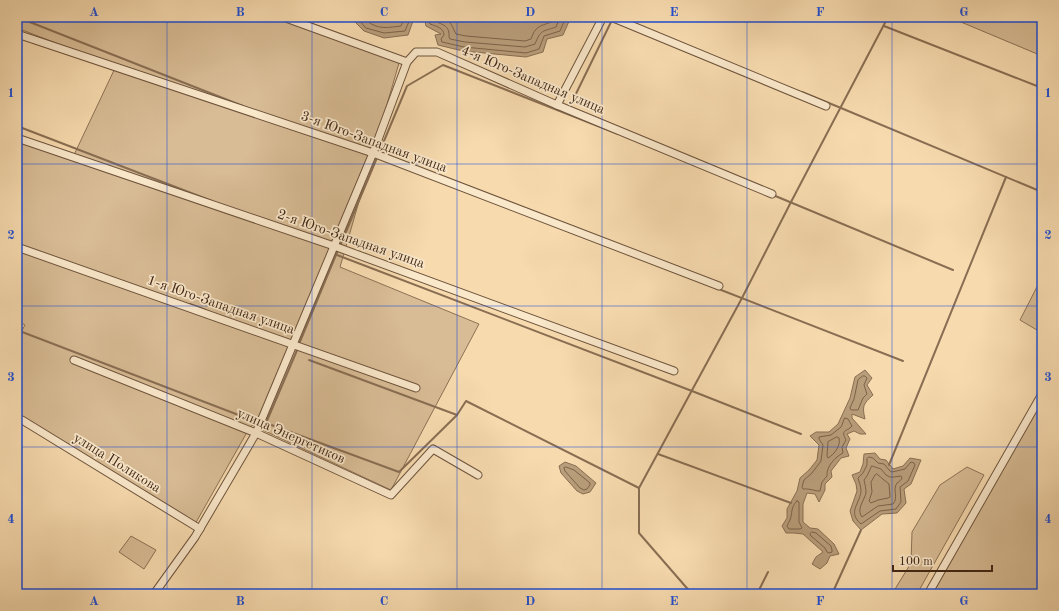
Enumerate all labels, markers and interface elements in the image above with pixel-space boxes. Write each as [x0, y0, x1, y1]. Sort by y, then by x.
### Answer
text: A [89, 6, 99, 19]
text: B [235, 6, 245, 19]
text: C [380, 6, 388, 19]
text: D [525, 6, 535, 19]
text: E [670, 6, 679, 19]
text: F [816, 6, 825, 19]
text: G [959, 6, 969, 19]
street label: 4-я Юго-Западная улица [459, 43, 607, 117]
text: 1 [7, 87, 15, 100]
text: 1 [1044, 87, 1052, 100]
street label: 3-я Юго-Западная улица [299, 109, 449, 175]
street label: 2-я Юго-Западная улица [276, 207, 427, 271]
text: 2 [7, 229, 15, 242]
text: 2 [1044, 229, 1052, 242]
street label: 1-я Юго-Западная улица [146, 273, 297, 337]
text: 3 [7, 371, 15, 384]
text: 3 [1044, 371, 1052, 384]
street label: улица Энергетиков [235, 406, 347, 466]
street label: улица Поликова [71, 431, 163, 495]
text: 4 [7, 513, 15, 526]
text: 4 [1044, 513, 1052, 526]
scale bar [893, 547, 992, 573]
text: 100 m [899, 556, 933, 568]
text: A [89, 595, 99, 608]
text: B [235, 595, 245, 608]
text: C [380, 595, 388, 608]
text: D [525, 595, 535, 608]
text: E [670, 595, 679, 608]
text: F [816, 595, 825, 608]
text: G [959, 595, 969, 608]

